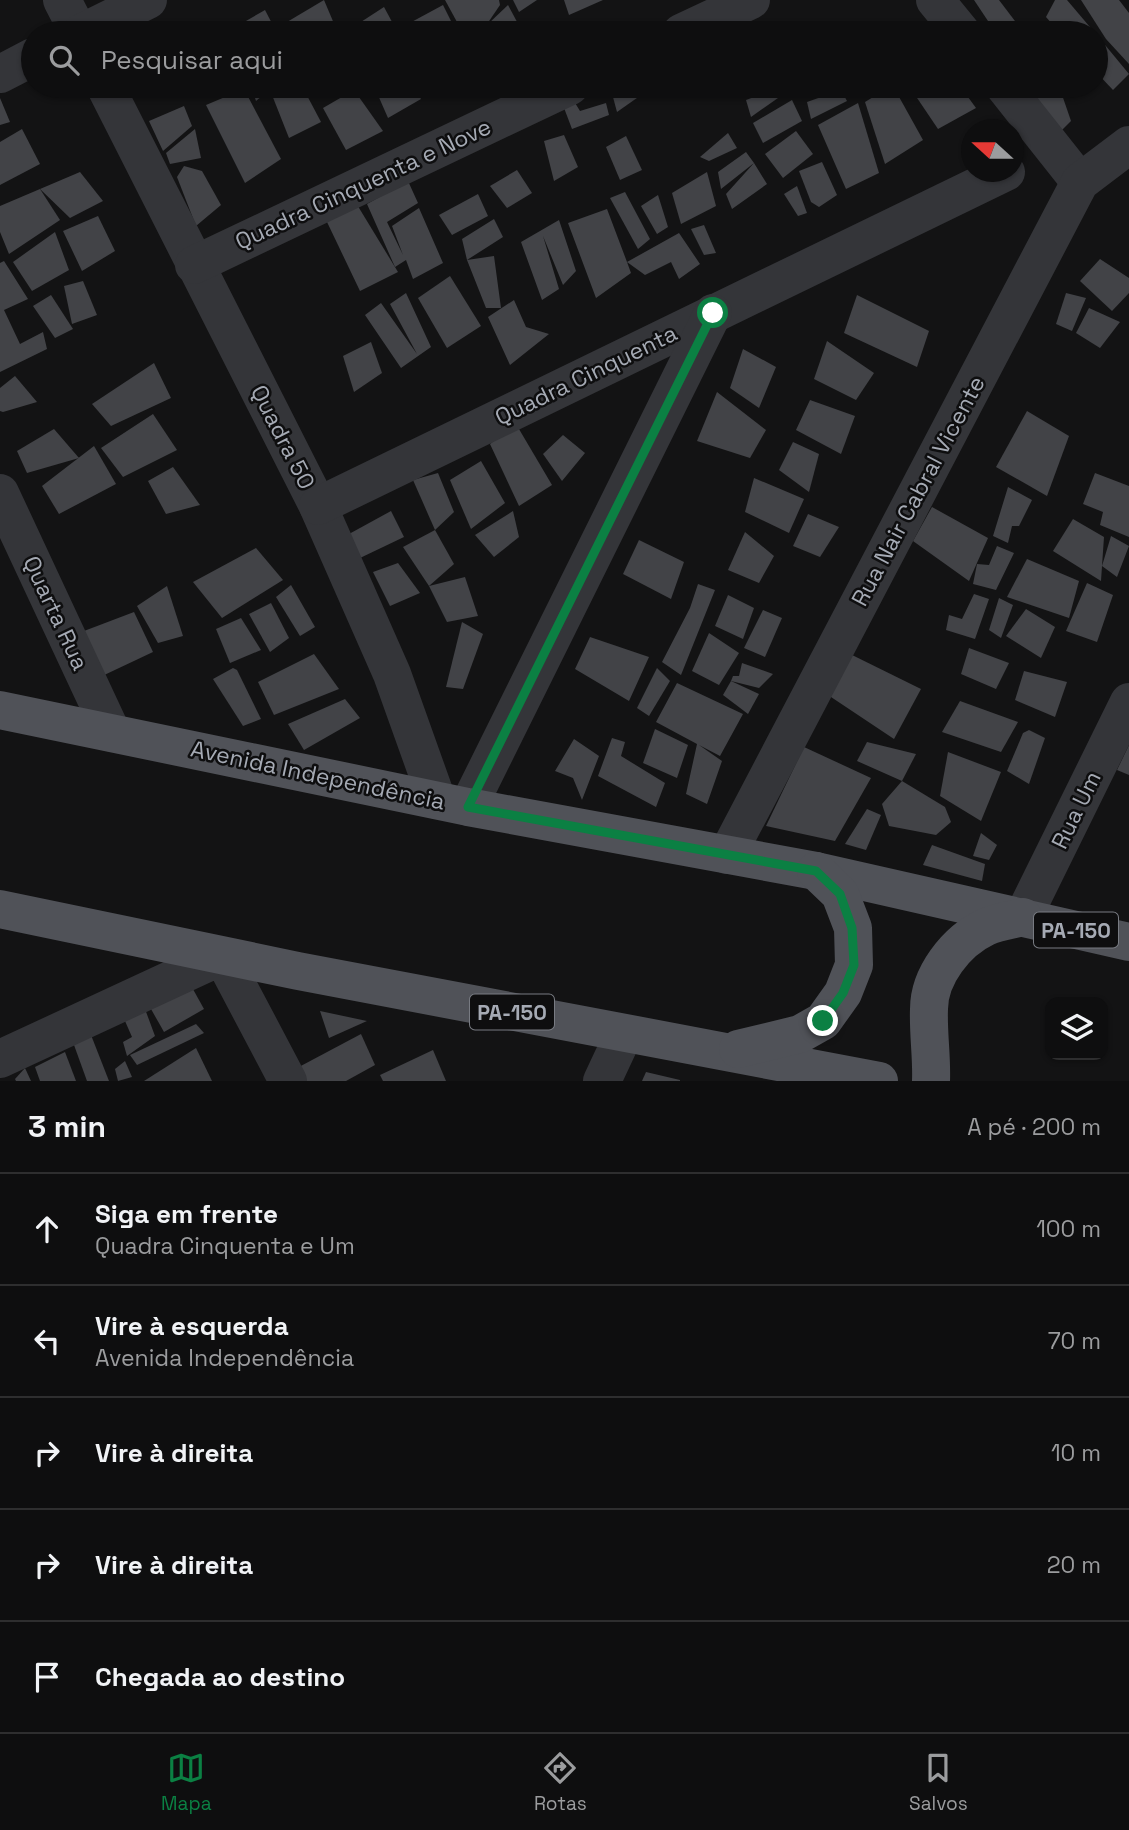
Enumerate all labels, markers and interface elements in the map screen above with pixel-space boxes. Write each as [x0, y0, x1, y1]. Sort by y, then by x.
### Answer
search box [21, 21, 1108, 98]
icon: search [45, 41, 83, 79]
text: Pesquisar aqui [101, 43, 283, 77]
street label: Quadra Cinquenta e Nove [230, 111, 496, 257]
north arrow [961, 119, 1024, 182]
route start [697, 297, 728, 328]
street label: Quadra Cinquenta [490, 318, 682, 432]
street label: Rua Nair Cabral Vicente [844, 371, 992, 611]
street label: Quadra 50 [244, 380, 322, 494]
street label: Quarta Rua [16, 551, 96, 675]
street label: Avenida Independência [188, 733, 448, 817]
street label: Rua Um [1044, 766, 1108, 854]
road number: PA-150 [1034, 912, 1118, 948]
road number: PA-150 [470, 995, 554, 1030]
map controls [1045, 997, 1108, 1060]
button: layers [1045, 997, 1108, 1060]
route end [807, 1005, 838, 1036]
text: 3 min [28, 1107, 106, 1146]
text: A pé · 200 m [967, 1112, 1101, 1142]
text: Siga em frente [95, 1197, 278, 1231]
icon: ahead [28, 1210, 66, 1248]
text: 100 m [1036, 1214, 1101, 1244]
text: Quadra Cinquenta e Um [95, 1231, 355, 1261]
text: Vire à esquerda [95, 1309, 289, 1343]
icon: left [28, 1322, 66, 1360]
text: 70 m [1048, 1326, 1101, 1356]
text: Avenida Independência [95, 1343, 354, 1373]
icon: right [28, 1434, 66, 1472]
text: Vire à direita [95, 1436, 253, 1470]
text: 10 m [1051, 1438, 1101, 1468]
icon: right [28, 1546, 66, 1584]
text: Vire à direita [95, 1548, 253, 1582]
text: 20 m [1047, 1550, 1101, 1580]
icon: arrive [28, 1658, 66, 1696]
text: Chegada ao destino [95, 1660, 345, 1694]
tab: Mapa [161, 1749, 212, 1816]
tab: Rotas [534, 1749, 587, 1816]
tab: Salvos [909, 1749, 968, 1816]

